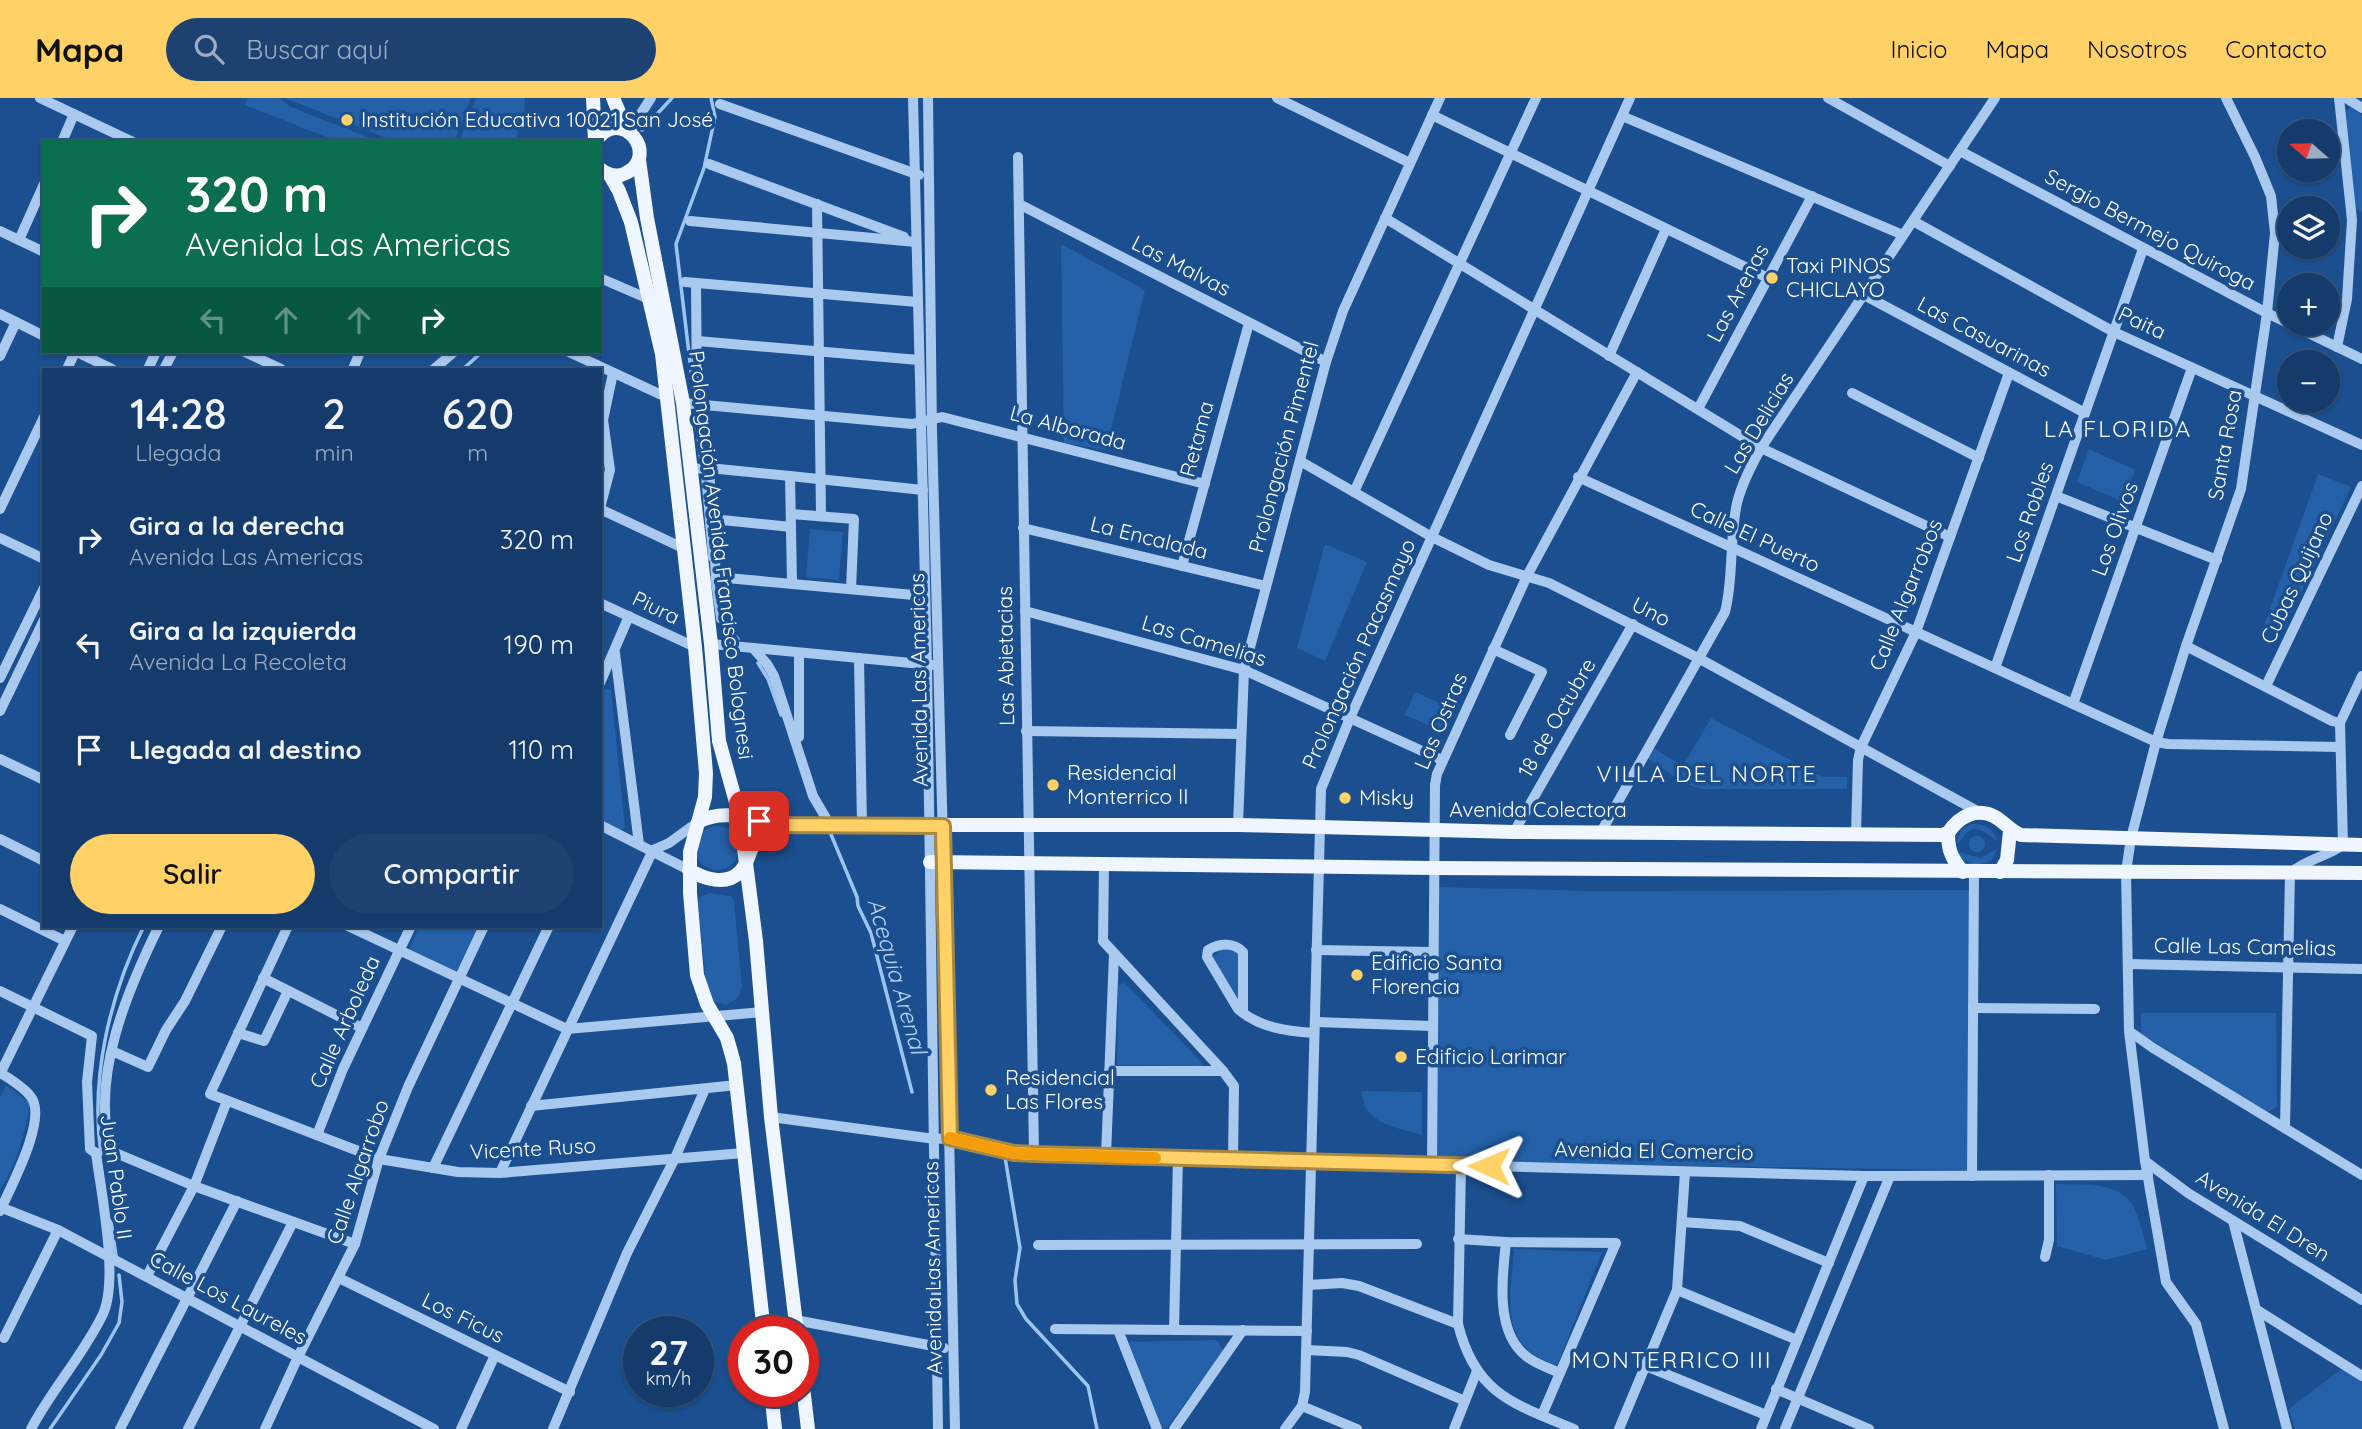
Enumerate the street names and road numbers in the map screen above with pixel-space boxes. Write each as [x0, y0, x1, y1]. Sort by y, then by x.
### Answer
street label: Sergio Bermejo Quiroga [2041, 162, 2260, 296]
street label: Las Malvas [1128, 229, 1235, 301]
street label: Las Arenas [1700, 239, 1774, 346]
street label: Las Casuarinas [1913, 290, 2056, 382]
street label: Paita [2115, 300, 2170, 344]
street label: Prolongación Pimentel [1242, 338, 1324, 555]
street label: Prolongación Avenida Francisco Bolognesi [684, 349, 760, 761]
street label: Las Delicias [1718, 367, 1799, 478]
street label: Santa Rosa [2202, 388, 2247, 502]
street label: Retama [1173, 398, 1219, 480]
street label: La Alborada [1007, 399, 1129, 455]
street label: Los Robles [2000, 458, 2058, 566]
street label: Los Olivos [2085, 478, 2143, 579]
street label: Calle El Puerto [1686, 495, 1824, 577]
street label: Cubas Quijano [2254, 507, 2338, 648]
street label: La Encalada [1088, 510, 1211, 564]
street label: Calle Algarrobos [1863, 515, 1947, 674]
street label: Prolongación Pacasmayo [1296, 535, 1421, 773]
street label: Avenida Las Americas [903, 573, 933, 787]
street label: Piura [628, 585, 684, 630]
street label: Las Abietacias [991, 586, 1019, 726]
street label: Uno [1628, 590, 1675, 632]
street label: Las Camelias [1139, 609, 1270, 671]
street label: 18 de Octubre [1511, 653, 1601, 782]
street label: Las Ostras [1408, 668, 1472, 773]
street label: Avenida Colectora [1449, 796, 1627, 822]
street label: Calle Las Camelias [2154, 931, 2336, 961]
street label: Calle Arboleda [303, 951, 385, 1092]
street label: Calle Algarrobo [320, 1096, 394, 1247]
street label: Juan Pablo II [95, 1113, 139, 1241]
street label: Vicente Ruso [469, 1132, 597, 1164]
street label: Avenida El Comercio [1554, 1135, 1754, 1165]
street label: Avenida Las Americas [917, 1161, 947, 1375]
street label: Avenida El Dren [2192, 1164, 2335, 1267]
street label: Calle Los Laureles [145, 1245, 312, 1350]
street label: Los Ficus [418, 1286, 509, 1348]

